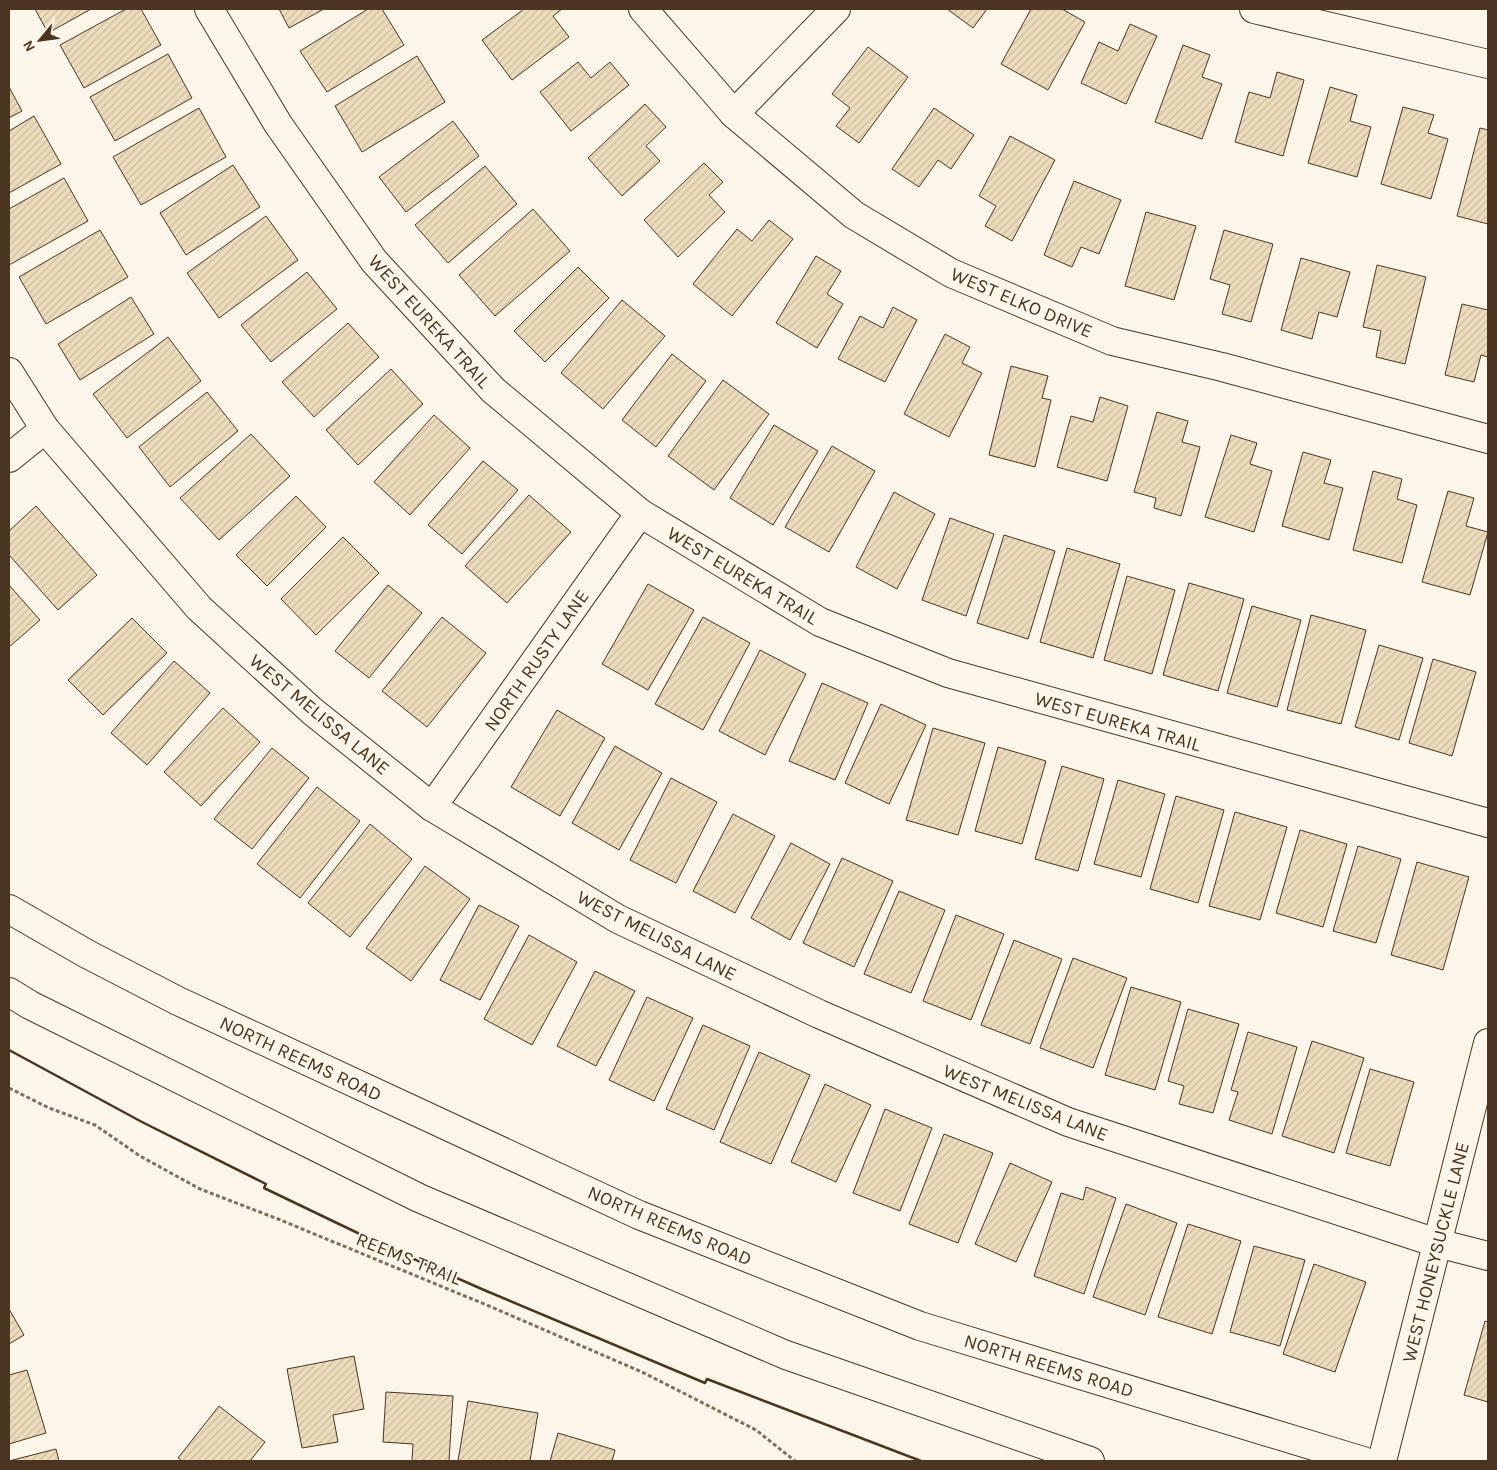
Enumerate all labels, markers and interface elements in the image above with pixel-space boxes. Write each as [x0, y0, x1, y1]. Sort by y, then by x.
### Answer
north arrow [15, 15, 65, 65]
text: N [19, 38, 39, 55]
street label: WEST EUREKA TRAIL [364, 250, 495, 393]
street label: WEST ELKO DRIVE [947, 263, 1096, 343]
street label: WEST EUREKA TRAIL [663, 522, 822, 630]
street label: NORTH RUSTY LANE [480, 586, 594, 735]
street label: WEST MELISSA LANE [245, 650, 394, 780]
street label: WEST EUREKA TRAIL [1032, 688, 1203, 756]
street label: WEST MELISSA LANE [573, 886, 740, 986]
street label: NORTH REEMS ROAD [216, 1012, 385, 1106]
street label: WEST MELISSA LANE [940, 1060, 1111, 1146]
street label: WEST HONEYSUCKLE LANE [1398, 1140, 1474, 1365]
street label: NORTH REEMS ROAD [584, 1181, 755, 1270]
street label: REEMS TRAIL [353, 1228, 464, 1290]
street label: NORTH REEMS ROAD [961, 1330, 1136, 1402]

